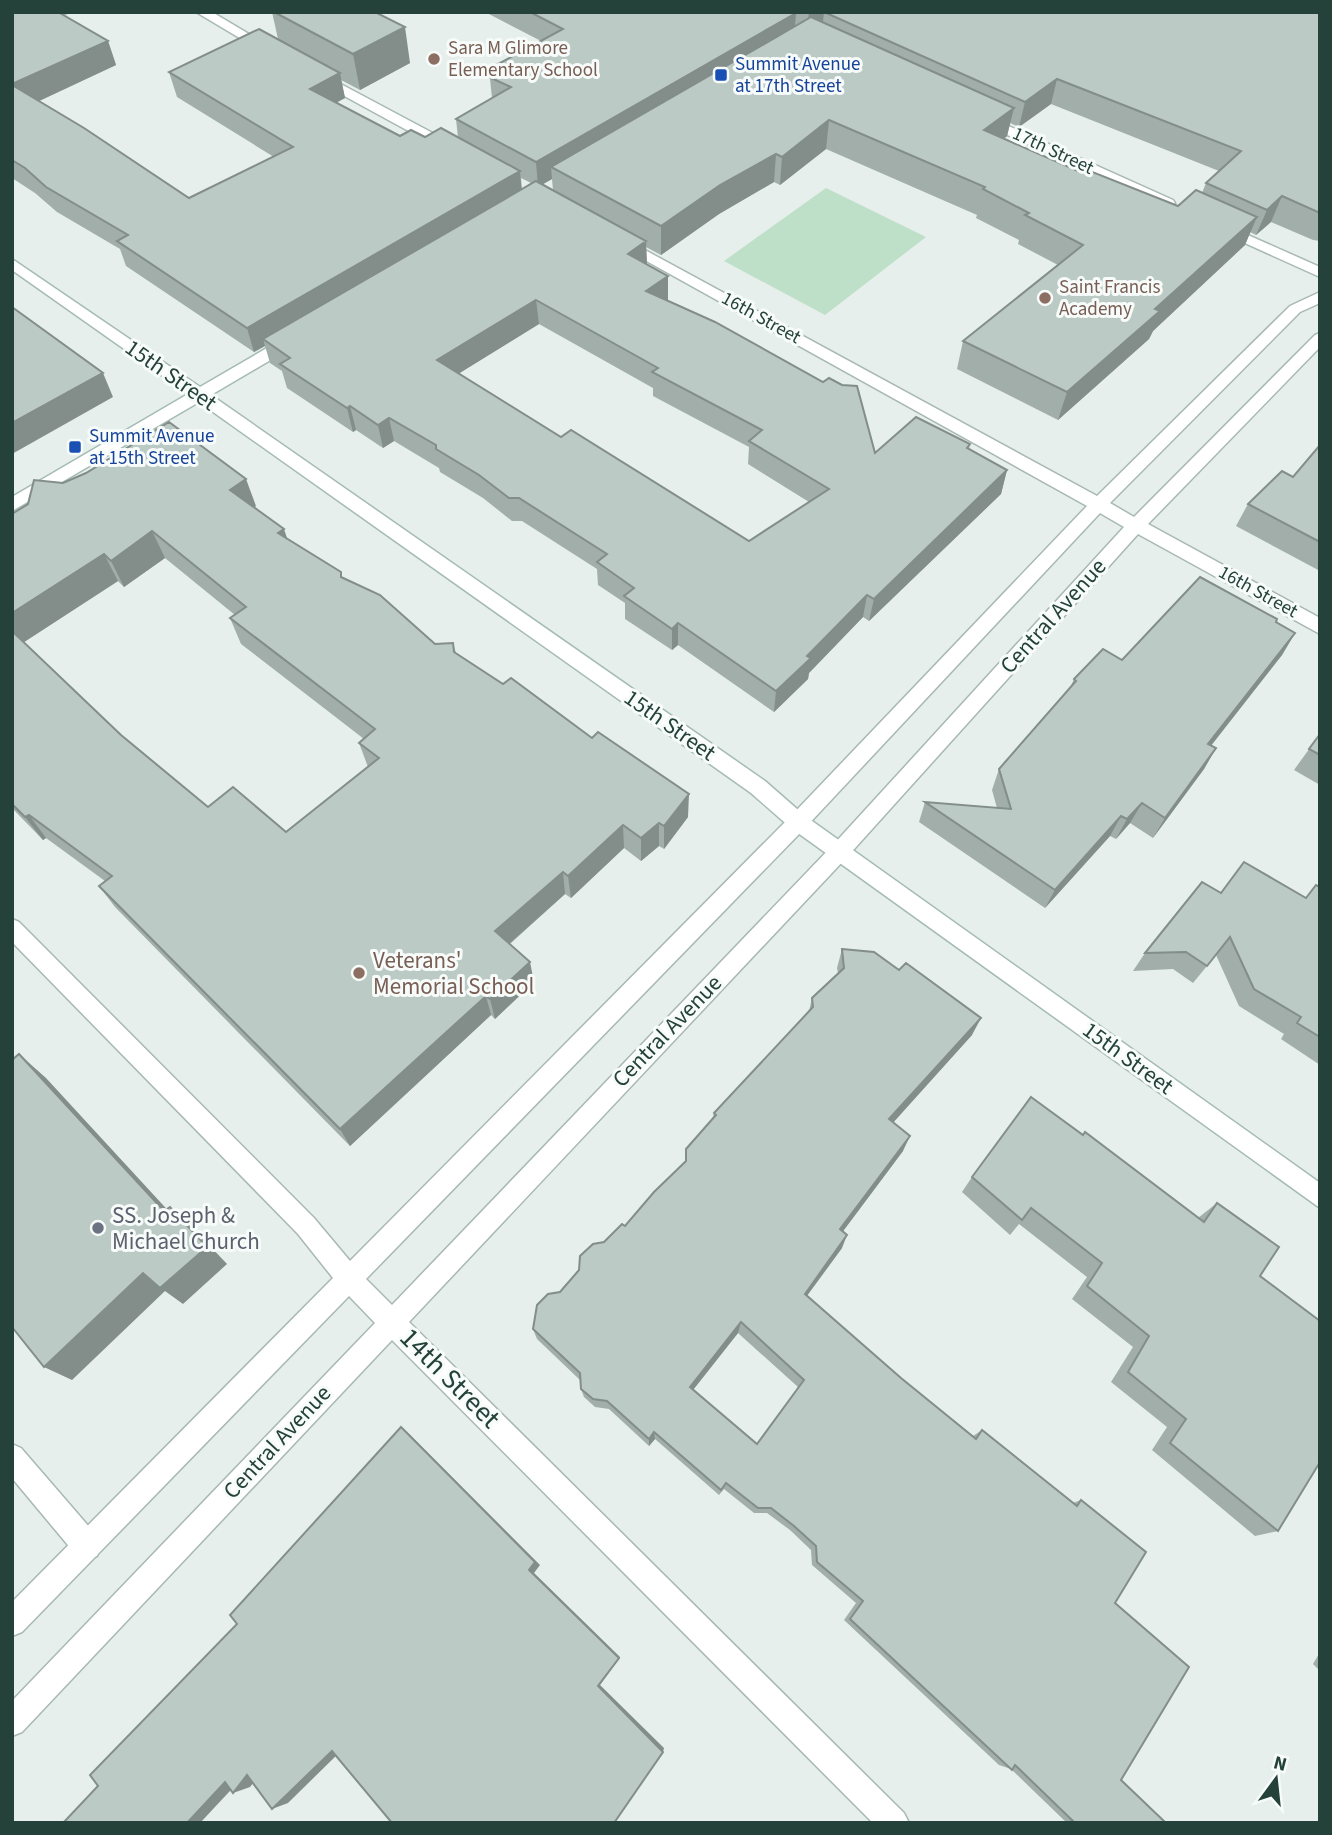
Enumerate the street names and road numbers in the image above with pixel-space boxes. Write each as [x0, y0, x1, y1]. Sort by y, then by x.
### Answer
street label: 17th Street [1008, 120, 1099, 182]
street label: 16th Street [716, 285, 806, 351]
street label: 15th Street [118, 331, 224, 419]
street label: Central Avenue [992, 551, 1114, 681]
street label: 16th Street [1213, 559, 1303, 625]
street label: 15th Street [617, 681, 723, 769]
street label: Central Avenue [605, 967, 729, 1095]
street label: 15th Street [1076, 1014, 1181, 1102]
street label: 14th Street [391, 1319, 510, 1438]
street label: Central Avenue [215, 1378, 339, 1506]

